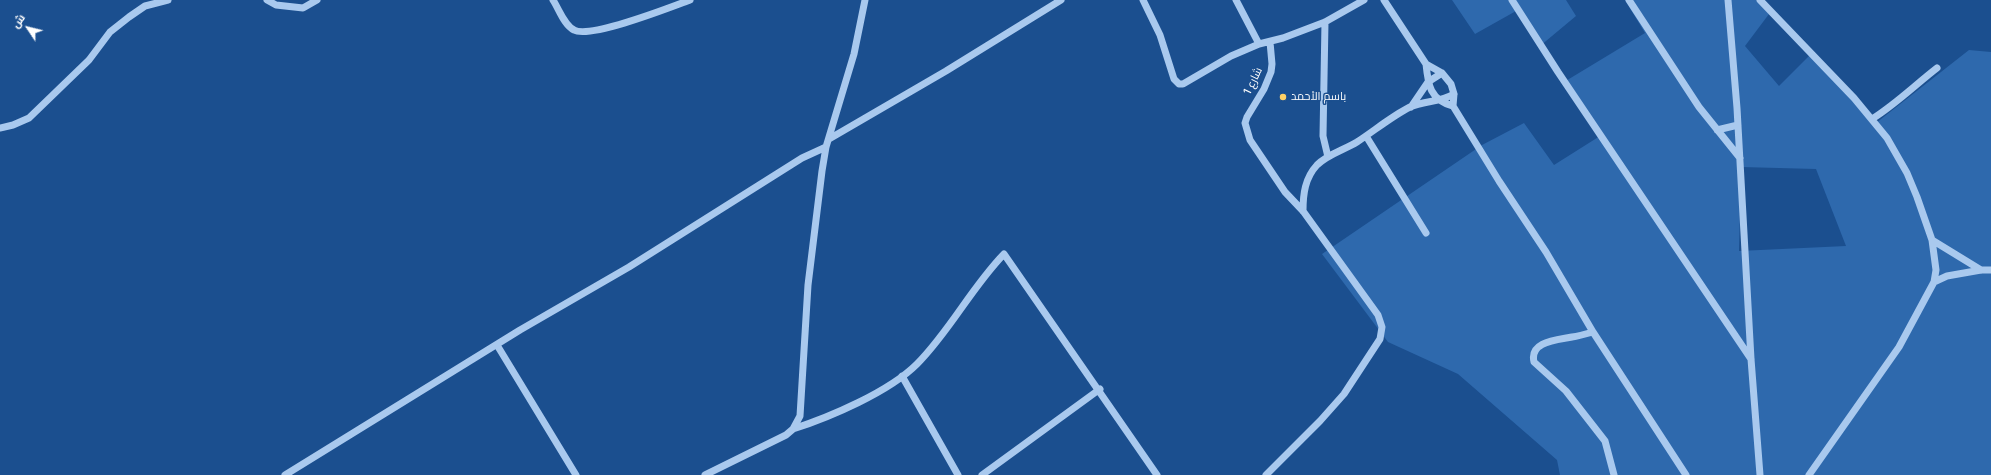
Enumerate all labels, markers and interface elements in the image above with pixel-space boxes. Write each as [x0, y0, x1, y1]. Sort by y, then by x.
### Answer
north arrow [8, 8, 48, 48]
text: ش [8, 11, 28, 31]
street label: شارع 1 [1241, 65, 1265, 97]
place label: باسم الأحمد [1291, 90, 1346, 104]
marker: باسم الأحمد [1278, 92, 1288, 102]

